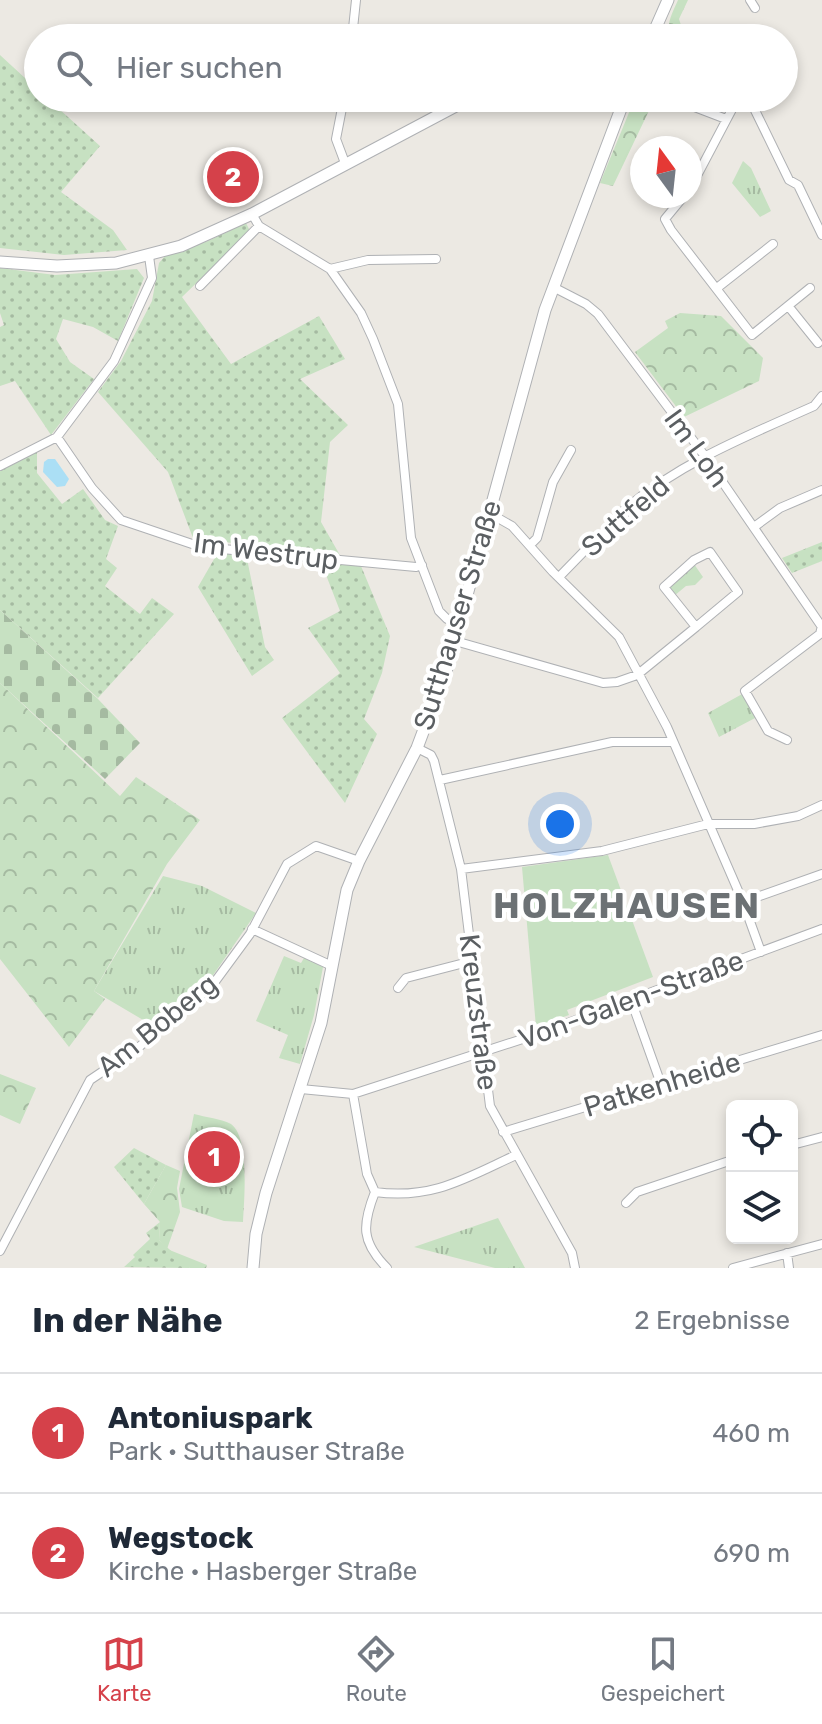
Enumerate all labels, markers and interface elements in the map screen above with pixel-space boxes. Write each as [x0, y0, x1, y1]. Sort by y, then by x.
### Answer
search box [24, 24, 798, 112]
icon: search [52, 46, 96, 90]
text: Hier suchen [116, 50, 283, 86]
north arrow [630, 136, 702, 208]
pin: 2 [207, 147, 259, 207]
street label: Im Loh [657, 403, 736, 494]
street label: Suttfeld [575, 469, 676, 564]
street label: Sutthauser Straße [407, 496, 508, 734]
street label: Im Westrup [192, 526, 340, 577]
your location [540, 804, 580, 844]
district label: HOLZHAUSEN [493, 884, 761, 927]
street label: Kreuzstraße [453, 932, 504, 1092]
street label: Von-Galen-Straße [514, 943, 748, 1055]
street label: Am Boberg [91, 967, 224, 1084]
street label: Patkenheide [580, 1045, 745, 1124]
map controls [726, 1100, 798, 1244]
button: locate [726, 1100, 798, 1172]
pin: 1 [188, 1127, 240, 1187]
button: layers [726, 1172, 798, 1244]
text: In der Nähe [32, 1300, 223, 1341]
text: 2 Ergebnisse [634, 1305, 790, 1336]
text: Antoniuspark [108, 1400, 312, 1436]
text: 1 [52, 1418, 64, 1449]
text: 460 m [712, 1418, 790, 1449]
text: Park · Sutthauser Straße [108, 1436, 405, 1467]
text: Wegstock [108, 1520, 253, 1556]
text: 2 [50, 1538, 66, 1569]
text: 690 m [713, 1538, 790, 1569]
text: Kirche · Hasberger Straße [108, 1556, 417, 1587]
tab: Karte [97, 1632, 152, 1707]
tab: Route [346, 1632, 407, 1707]
tab: Gespeichert [601, 1632, 725, 1707]

